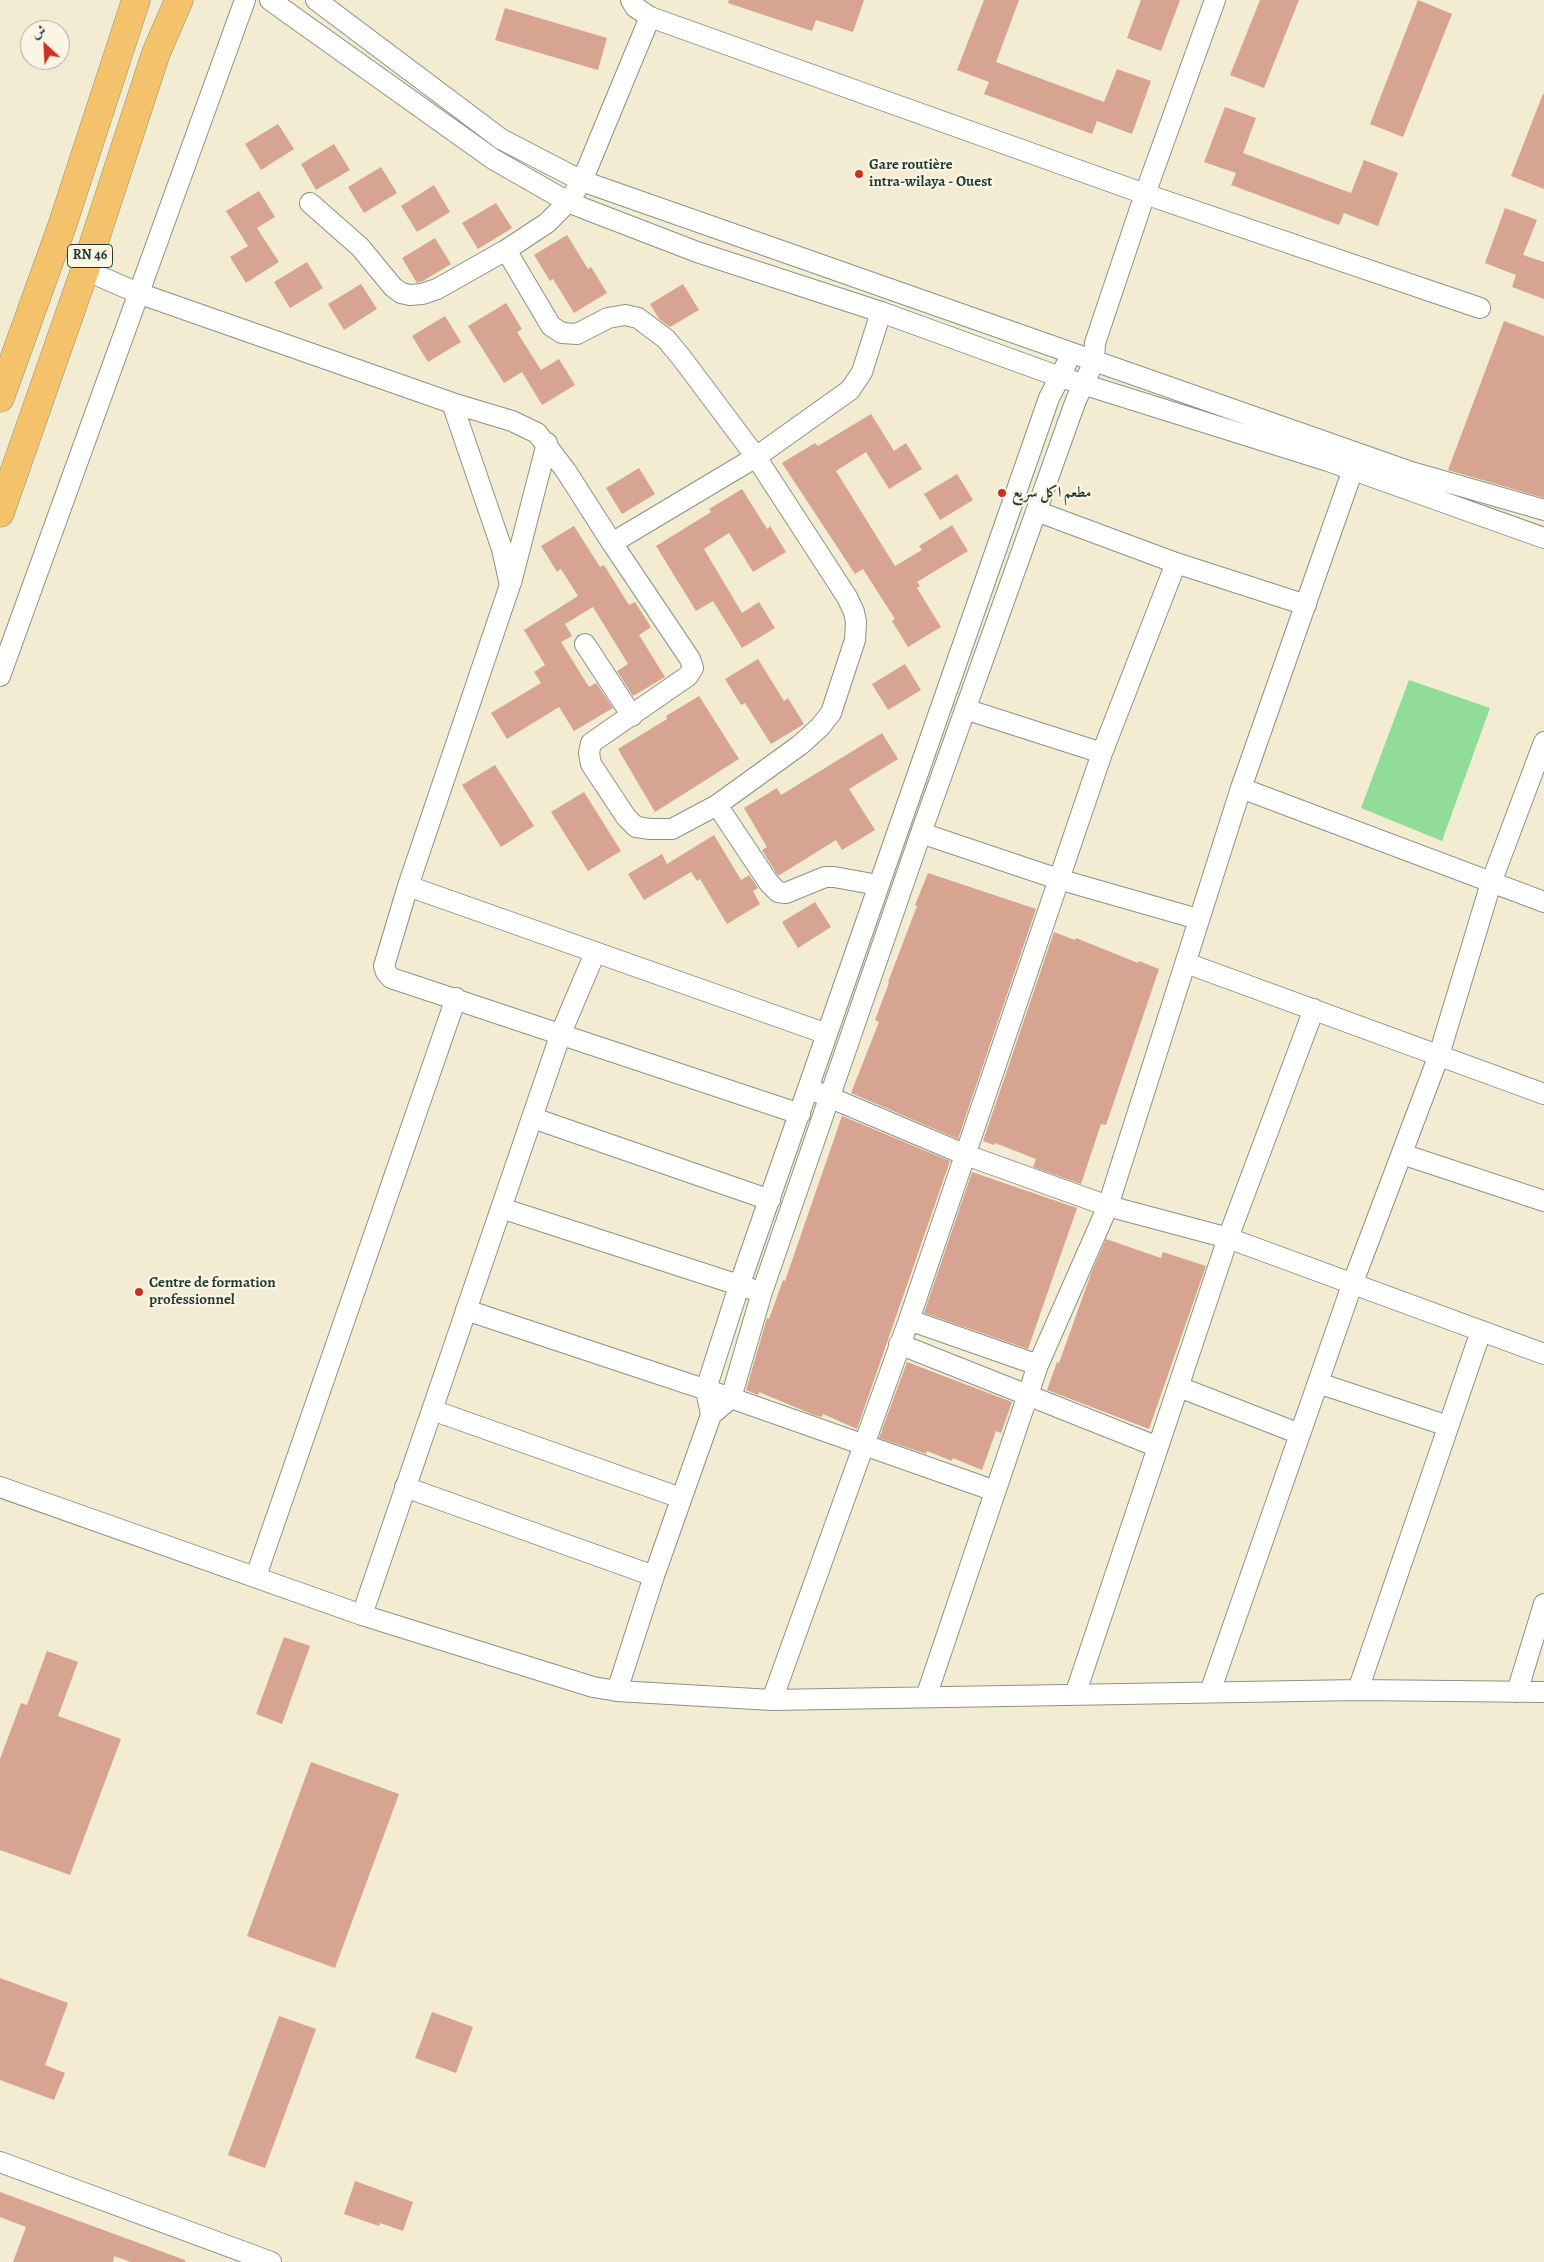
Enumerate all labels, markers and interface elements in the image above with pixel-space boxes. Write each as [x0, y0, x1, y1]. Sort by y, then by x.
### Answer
north arrow [20, 20, 70, 70]
text: ش [29, 20, 49, 43]
place label: Gare routière intra-wilaya - Ouest [869, 156, 992, 191]
marker: Gare routière intra-wilaya - Ouest [853, 168, 865, 180]
road number: RN 46 [68, 245, 112, 268]
place label: مطعم اكل سريع [1012, 484, 1091, 502]
marker: مطعم اكل سريع [996, 487, 1008, 499]
place label: Centre de formation professionnel [149, 1274, 276, 1309]
marker: Centre de formation professionnel [133, 1286, 145, 1298]

